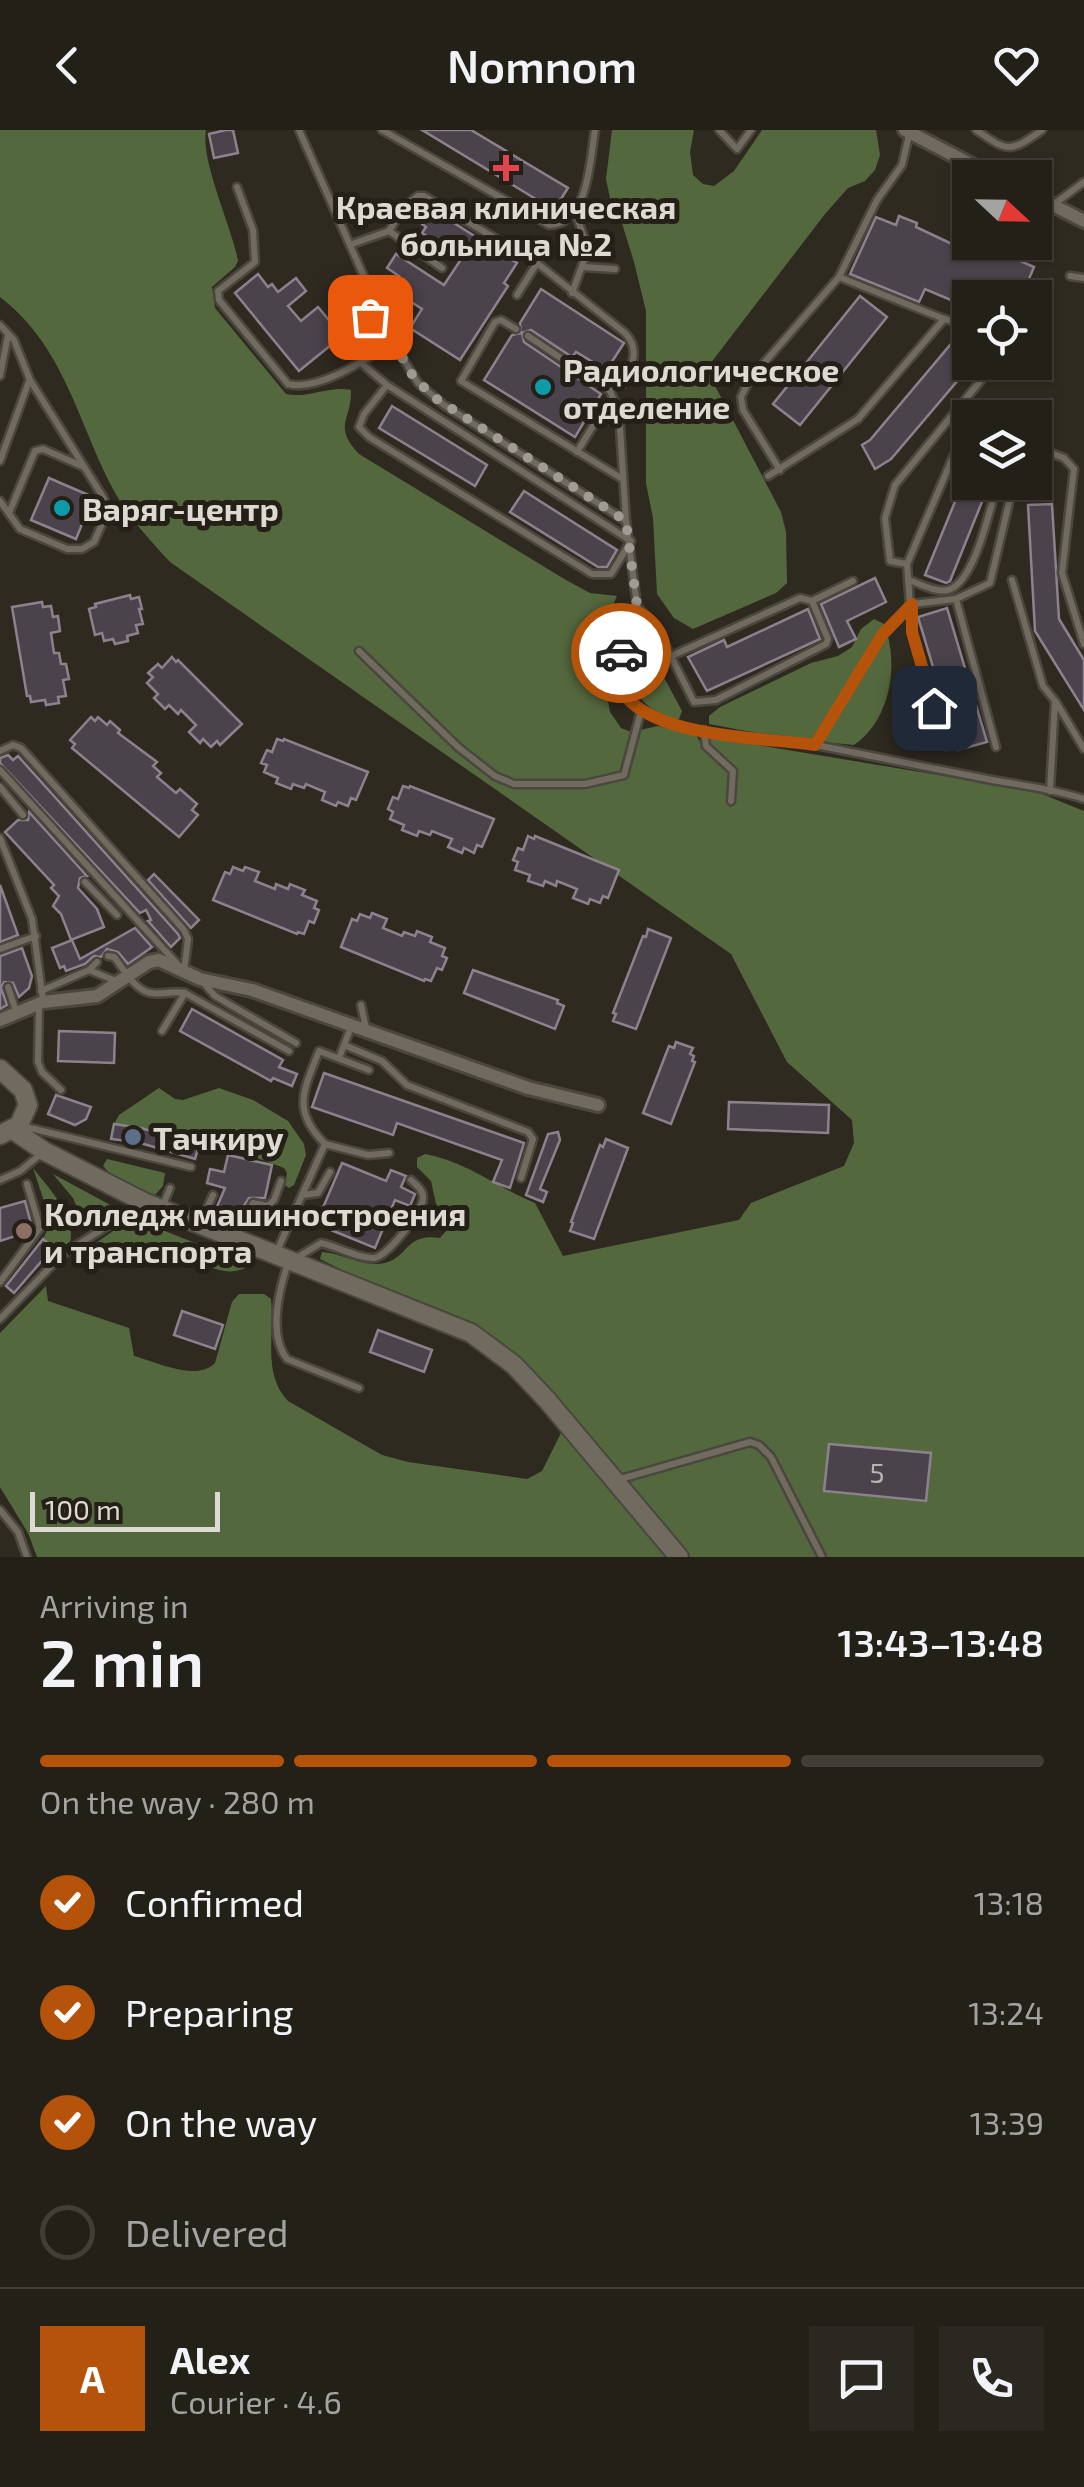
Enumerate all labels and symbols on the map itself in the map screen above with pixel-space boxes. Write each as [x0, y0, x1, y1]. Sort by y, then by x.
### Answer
marker: Краевая клиническая больница №2 [493, 155, 519, 181]
north arrow [952, 160, 1052, 260]
place label: Краевая клиническая больница №2 [336, 187, 676, 262]
pin [328, 275, 413, 360]
place label: Радиологическое отделение [563, 350, 839, 425]
marker: Радиологическое отделение [532, 376, 554, 398]
place label: Варяг-центр [82, 489, 279, 527]
marker: Варяг-центр [51, 497, 73, 519]
courier [571, 603, 671, 703]
pin [892, 666, 977, 751]
place label: Тачкиру [153, 1118, 284, 1157]
marker: Тачкиру [122, 1126, 144, 1148]
place label: Колледж машиностроения и транспорта [44, 1194, 466, 1269]
marker: Колледж машиностроения и транспорта [13, 1220, 35, 1242]
house number: 5 [869, 1455, 885, 1489]
scale bar [30, 1487, 220, 1532]

